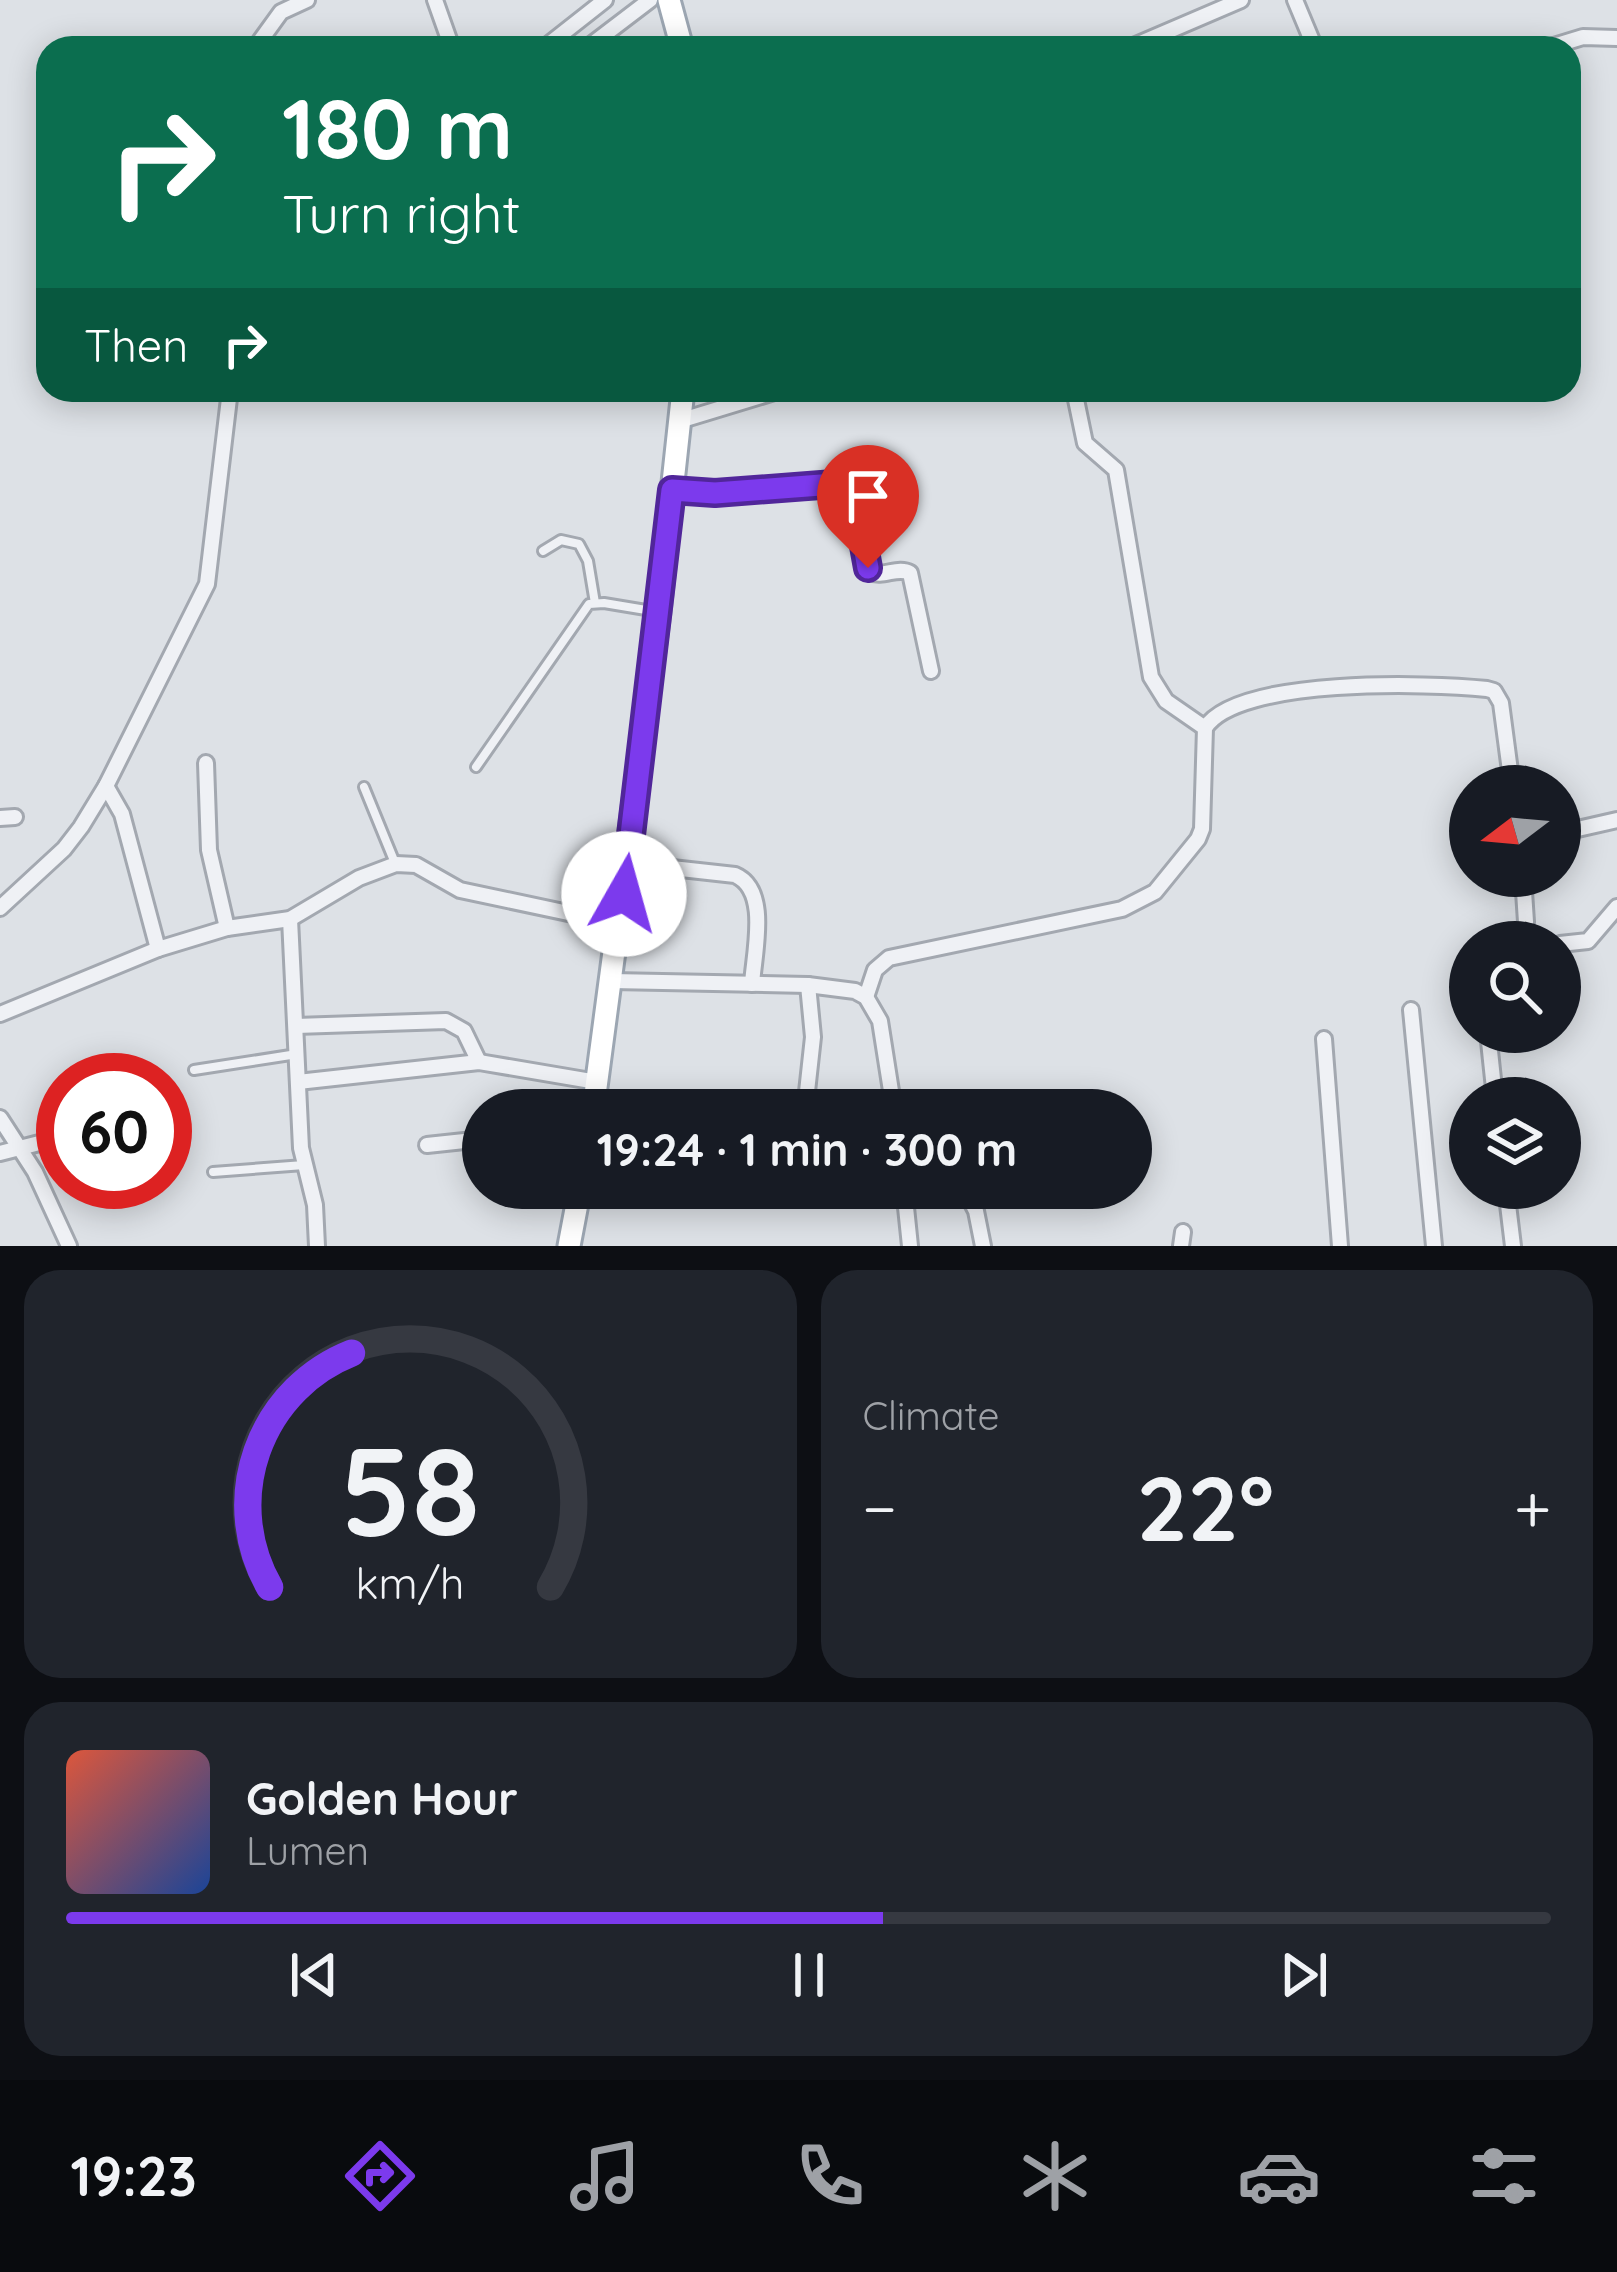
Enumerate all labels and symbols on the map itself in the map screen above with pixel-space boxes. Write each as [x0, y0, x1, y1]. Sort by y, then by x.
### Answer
pin [817, 445, 919, 568]
north arrow [1449, 765, 1581, 897]
position arrow [561, 831, 687, 957]
speed limit sign: 60 [36, 1053, 192, 1209]

